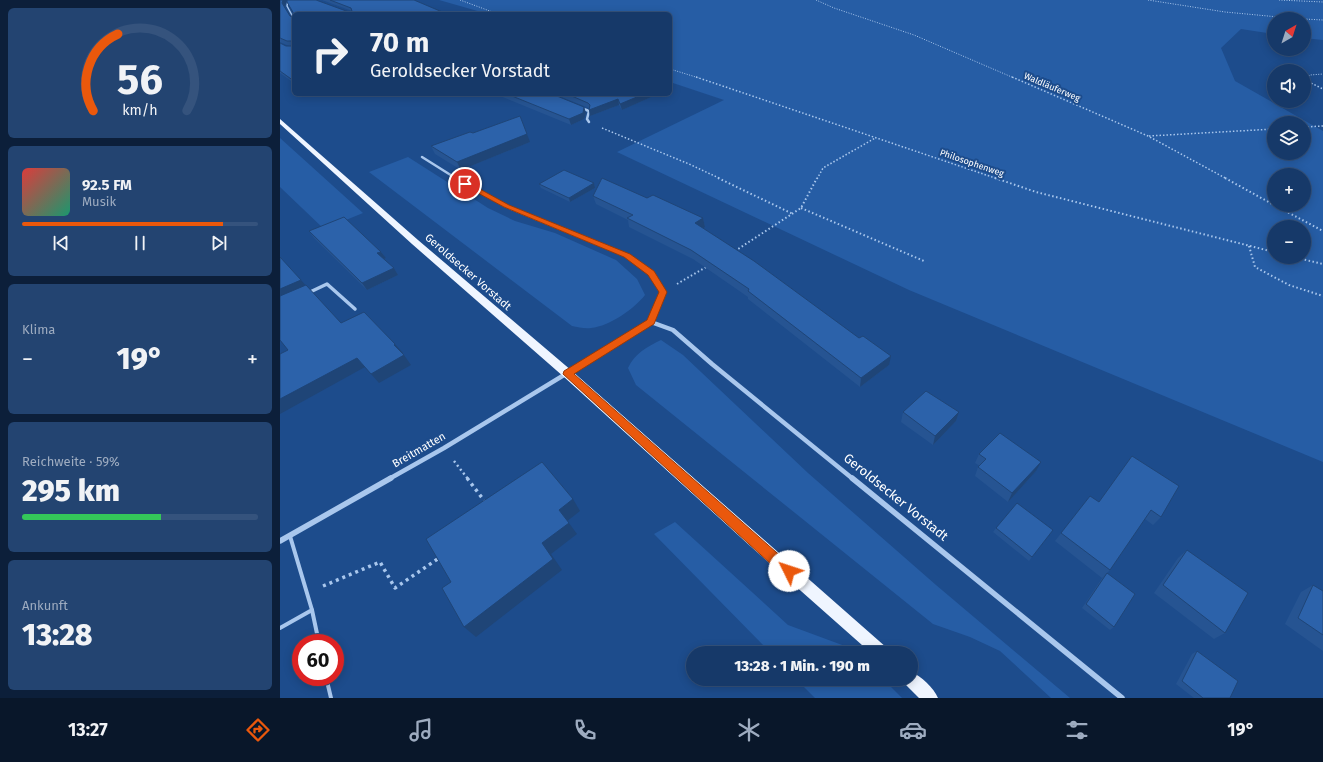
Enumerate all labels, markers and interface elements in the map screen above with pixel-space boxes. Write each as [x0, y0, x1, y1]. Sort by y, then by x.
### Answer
north arrow [1267, 12, 1311, 56]
map controls [1267, 12, 1311, 264]
text: 70 m [370, 26, 429, 59]
icon: right [304, 28, 356, 80]
text: 56 [117, 55, 163, 105]
text: Geroldsecker Vorstadt [370, 60, 550, 82]
button: sound [1267, 64, 1311, 108]
street label: Waldläuferweg [1022, 71, 1082, 103]
text: km/h [122, 102, 158, 119]
button: layers [1267, 116, 1311, 160]
street label: Philosophenweg [939, 147, 1006, 179]
pin [448, 167, 482, 201]
button: + [1267, 168, 1311, 212]
icon: arrive [454, 173, 476, 195]
text: 92.5 FM [82, 176, 132, 194]
text: Musik [82, 194, 116, 209]
button: − [1267, 220, 1311, 264]
street label: Geroldsecker Vorstadt [422, 231, 514, 313]
icon: previous [50, 232, 72, 254]
icon: pause [129, 232, 151, 254]
icon: next [208, 232, 230, 254]
text: Klima [22, 322, 55, 337]
text: 19° [117, 341, 163, 377]
text: − [22, 346, 33, 373]
text: + [247, 346, 258, 373]
street label: Breitmatten [390, 430, 448, 470]
street label: Geroldsecker Vorstadt [841, 450, 951, 544]
text: Reichweite · 59% [22, 454, 120, 469]
text: 295 km [22, 473, 120, 509]
position arrow [768, 550, 810, 592]
text: Ankunft [22, 598, 68, 613]
text: 13:28 [22, 617, 93, 653]
speed limit sign: 60 [292, 634, 344, 686]
text: 13:28 · 1 Min. · 190 m [734, 657, 870, 675]
icon: directions [244, 716, 272, 744]
icon: music [407, 716, 435, 744]
icon: phone [571, 716, 599, 744]
icon: climate [735, 716, 763, 744]
icon: car [899, 716, 927, 744]
icon: filters [1063, 716, 1091, 744]
text: 13:27 [68, 719, 108, 741]
text: 19° [1227, 719, 1255, 741]

